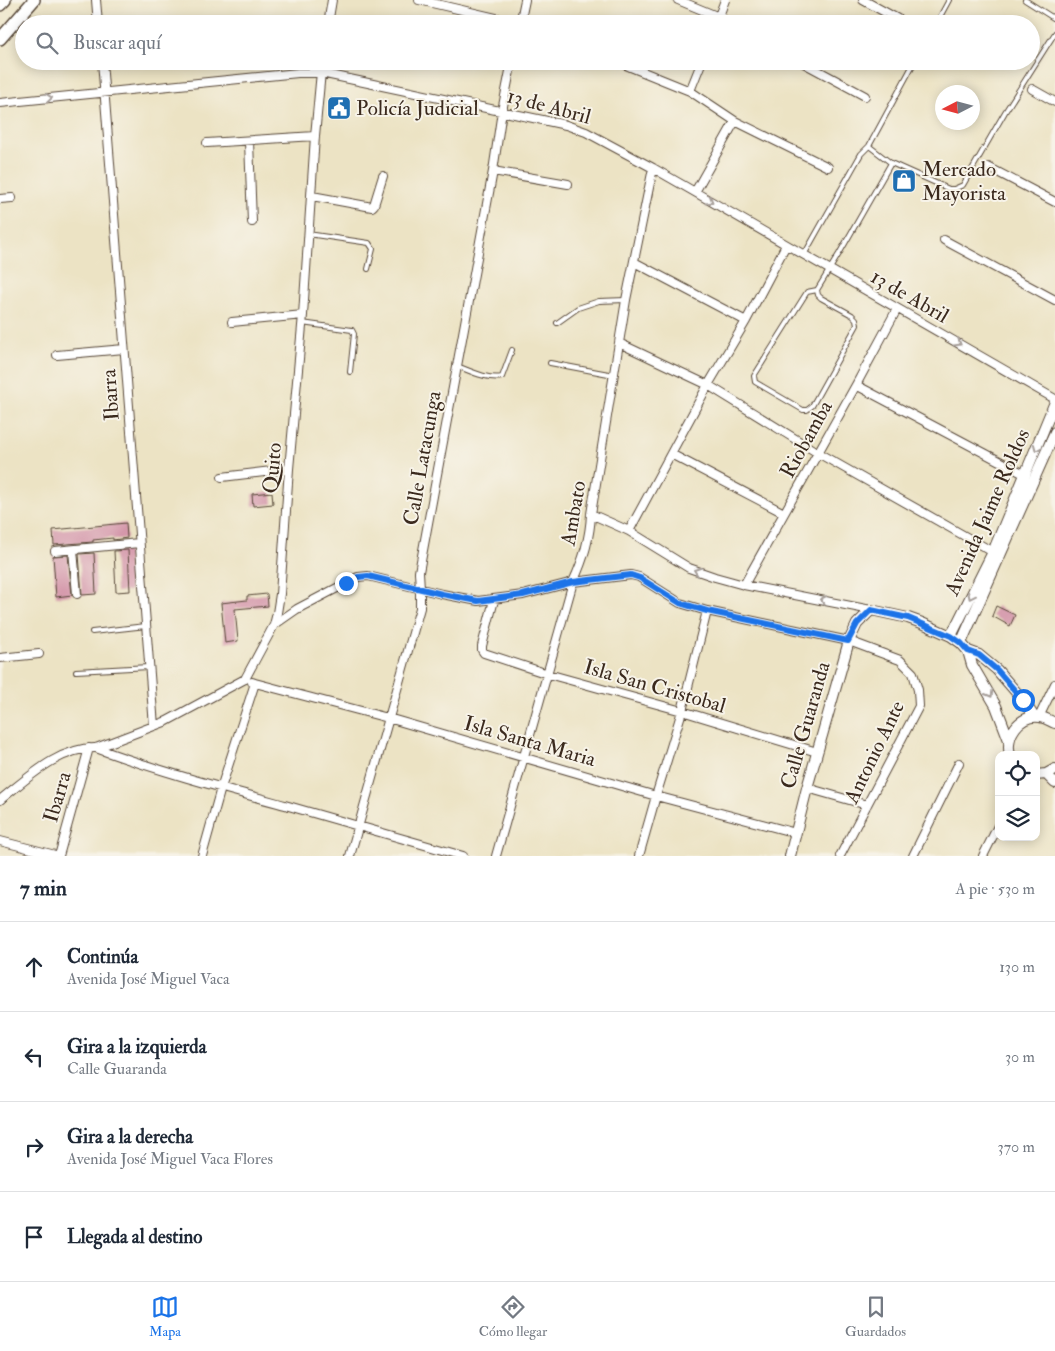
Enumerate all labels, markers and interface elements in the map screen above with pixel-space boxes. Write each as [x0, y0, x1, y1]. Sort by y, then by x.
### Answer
search box [15, 15, 1040, 70]
icon: search [33, 29, 61, 57]
text: Buscar aquí [73, 31, 161, 55]
street label: 13 de Abril [504, 82, 594, 131]
north arrow [935, 85, 980, 130]
one-way arrow [45, 93, 53, 104]
public building icon: Policía Judicial [326, 95, 352, 121]
place label: Policía Judicial [356, 95, 479, 122]
place label: Mercado Mayorista [922, 156, 1006, 207]
shop icon: Mercado Mayorista [891, 168, 917, 194]
one-way arrow [705, 195, 714, 205]
street label: 13 de Abril [866, 263, 954, 330]
one-way arrow [952, 337, 961, 347]
street label: Ibarra [95, 368, 126, 422]
street label: Calle Latacunga [397, 388, 448, 528]
street label: Riobamba [774, 395, 839, 483]
street label: Avenida Jaime Roldos [938, 425, 1036, 601]
street label: Quito [257, 442, 288, 495]
one-way arrow [1032, 443, 1043, 452]
street label: Ambato [554, 479, 592, 549]
one-way arrow [694, 566, 702, 576]
route end [335, 572, 358, 595]
one-way arrow [967, 591, 977, 600]
one-way arrow [818, 595, 827, 606]
street label: Isla San Cristobal [581, 653, 730, 720]
street label: Calle Guaranda [774, 658, 837, 792]
one-way arrow [983, 689, 993, 698]
route start [1012, 689, 1035, 712]
street label: Antonio Ante [837, 696, 911, 809]
street label: Isla Santa Maria [461, 710, 599, 773]
map controls [995, 751, 1040, 841]
button: locate [995, 751, 1040, 796]
street label: Ibarra [37, 768, 78, 826]
button: layers [995, 796, 1040, 841]
text: 7 min [20, 875, 67, 902]
text: A pie · 530 m [956, 879, 1035, 899]
text: Continúa [67, 945, 138, 969]
icon: ahead [20, 953, 48, 981]
text: 130 m [999, 957, 1035, 977]
text: Avenida José Miguel Vaca [67, 969, 230, 989]
text: Gira a la izquierda [67, 1035, 206, 1059]
icon: left [20, 1043, 48, 1071]
text: 30 m [1005, 1047, 1035, 1067]
text: Calle Guaranda [67, 1059, 167, 1079]
text: Gira a la derecha [67, 1125, 193, 1149]
icon: right [20, 1133, 48, 1161]
text: 370 m [998, 1137, 1035, 1157]
text: Avenida José Miguel Vaca Flores [67, 1149, 273, 1169]
icon: arrive [20, 1223, 48, 1251]
text: Llegada al destino [67, 1225, 202, 1249]
tab: Mapa [149, 1293, 181, 1340]
tab: Cómo llegar [479, 1293, 547, 1340]
tab: Guardados [845, 1293, 906, 1340]

